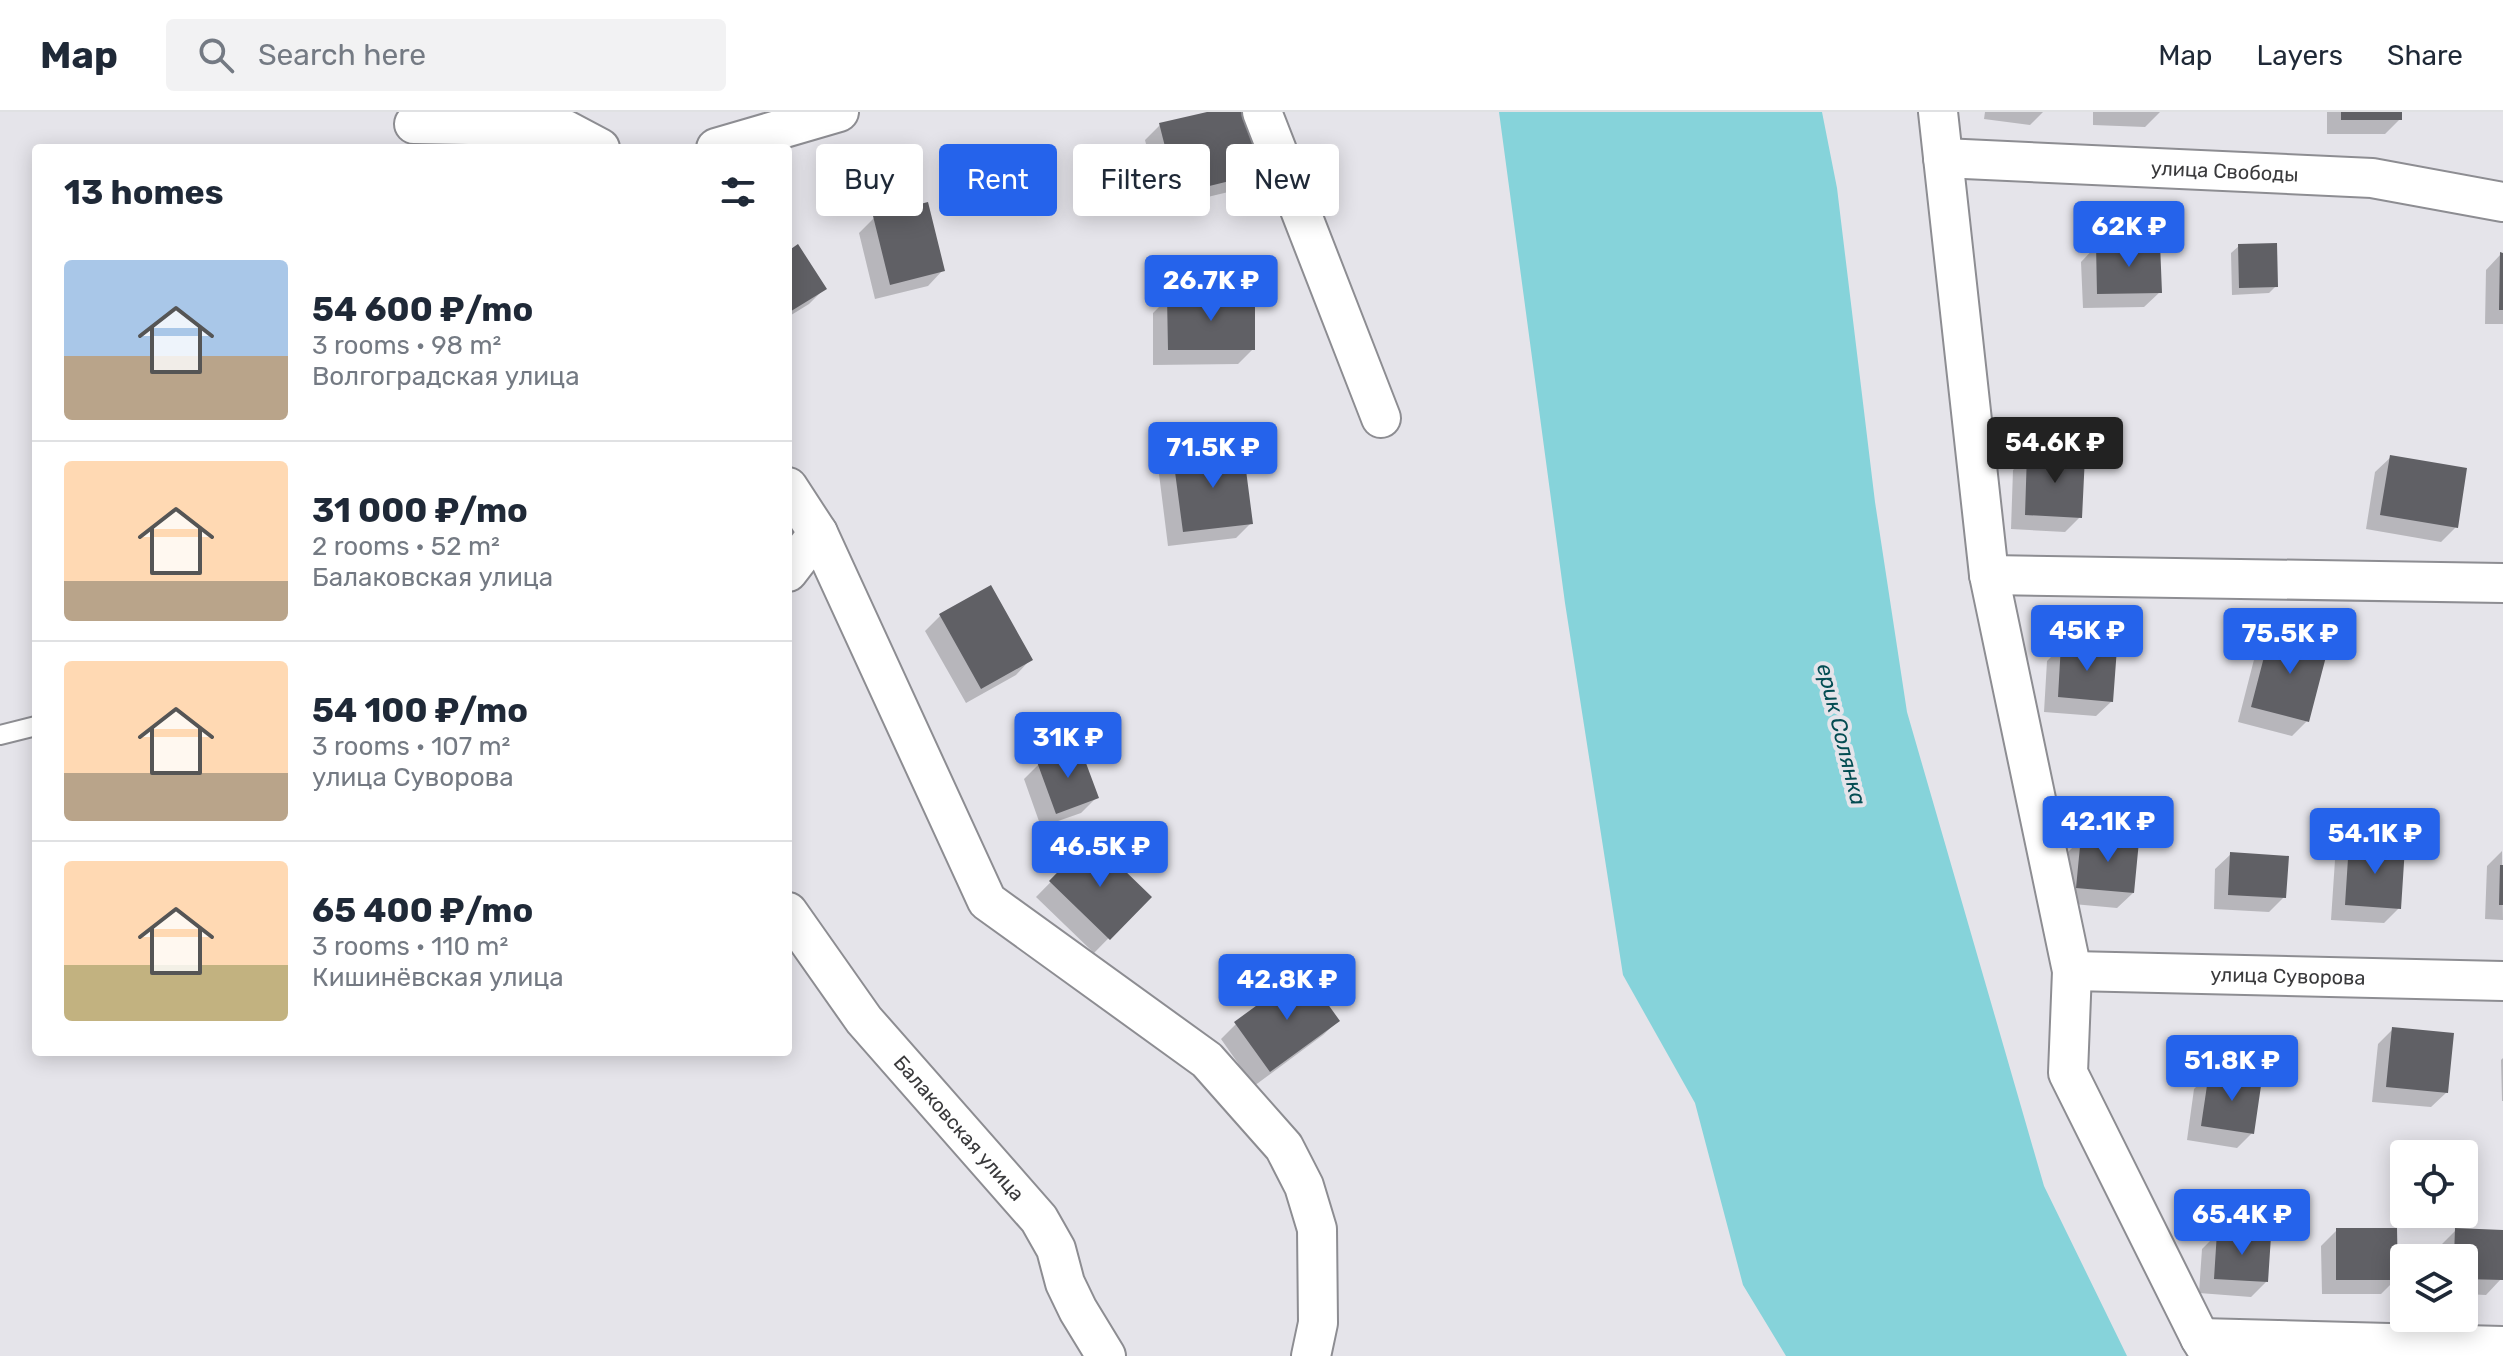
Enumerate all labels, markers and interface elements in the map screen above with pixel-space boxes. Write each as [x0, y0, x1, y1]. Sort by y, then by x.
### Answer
search box [166, 19, 726, 91]
text: Map [40, 32, 118, 78]
icon: search [194, 33, 238, 77]
text: Search here [258, 37, 426, 73]
text: Map [2158, 39, 2213, 72]
text: Layers [2257, 39, 2343, 72]
text: Share [2387, 39, 2463, 72]
chip: Buy [816, 144, 923, 216]
chip: Rent [939, 144, 1057, 216]
chip: Filters [1073, 144, 1210, 216]
chip: New [1226, 144, 1339, 216]
street label: улица Свободы [2150, 156, 2299, 187]
icon: filters [716, 170, 760, 214]
text: 13 homes [64, 172, 224, 213]
pin: 62K ₽ [2073, 201, 2185, 269]
text: 62K ₽ [2091, 211, 2167, 242]
pin: 26.7K ₽ [1137, 255, 1285, 323]
text: 26.7K ₽ [1163, 265, 1259, 296]
text: 54 600 ₽/mo [312, 289, 533, 330]
icon: home [128, 292, 224, 388]
text: 3 rooms · 98 m² [312, 330, 501, 361]
text: Волгоградская улица [312, 361, 580, 392]
pin: 54.6K ₽ [1981, 417, 2129, 485]
pin: 71.5K ₽ [1139, 422, 1287, 490]
text: 54.6K ₽ [2005, 427, 2105, 458]
text: 71.5K ₽ [1166, 432, 1260, 463]
text: 31 000 ₽/mo [312, 490, 528, 531]
icon: home [128, 493, 224, 589]
text: 2 rooms · 52 m² [312, 531, 500, 562]
text: Балаковская улица [312, 562, 553, 593]
pin: 45K ₽ [2031, 605, 2143, 673]
pin: 75.5K ₽ [2216, 608, 2364, 676]
text: 45K ₽ [2049, 615, 2125, 646]
text: 75.5K ₽ [2241, 618, 2339, 649]
water label: ерик Солянка [1811, 660, 1872, 808]
text: 54 100 ₽/mo [312, 690, 528, 731]
icon: home [128, 693, 224, 789]
pin: 31K ₽ [1012, 712, 1124, 780]
text: 31K ₽ [1032, 722, 1104, 753]
text: 3 rooms · 107 m² [312, 731, 511, 762]
text: улица Суворова [312, 762, 514, 793]
pin: 42.1K ₽ [2034, 796, 2182, 864]
text: 42.1K ₽ [2061, 806, 2155, 837]
pin: 54.1K ₽ [2301, 808, 2449, 876]
text: 54.1K ₽ [2328, 818, 2422, 849]
pin: 46.5K ₽ [1026, 821, 1174, 889]
text: 46.5K ₽ [1050, 831, 1150, 862]
text: 65 400 ₽/mo [312, 890, 533, 931]
icon: home [128, 893, 224, 989]
text: 3 rooms · 110 m² [312, 931, 508, 962]
pin: 42.8K ₽ [1213, 954, 1361, 1022]
text: Кишинёвская улица [312, 962, 564, 993]
street label: улица Суворова [2210, 962, 2366, 990]
text: 42.8K ₽ [1237, 964, 1337, 995]
pin: 51.8K ₽ [2158, 1035, 2306, 1103]
text: 51.8K ₽ [2184, 1045, 2280, 1076]
street label: Балаковская улица [889, 1050, 1029, 1206]
map controls [2390, 1140, 2478, 1332]
button: locate [2390, 1140, 2478, 1228]
pin: 65.4K ₽ [2168, 1189, 2316, 1257]
text: 65.4K ₽ [2192, 1199, 2292, 1230]
button: layers [2390, 1244, 2478, 1332]

